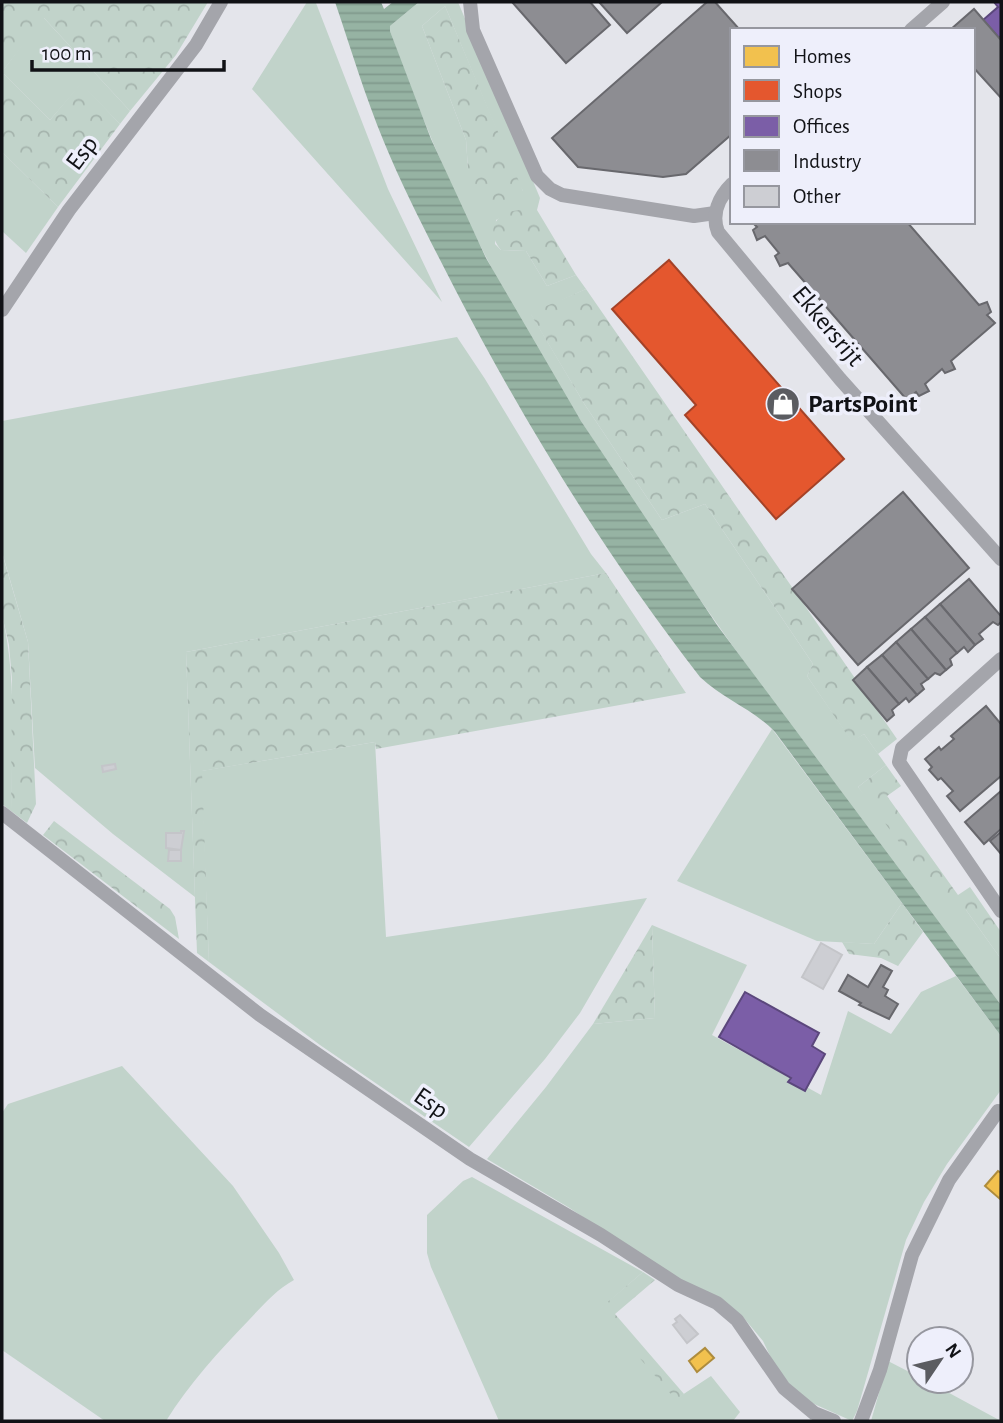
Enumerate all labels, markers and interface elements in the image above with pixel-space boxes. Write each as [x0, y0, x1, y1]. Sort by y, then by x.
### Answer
scale bar [32, 28, 224, 72]
legend [730, 28, 975, 224]
text: 100 m [42, 43, 92, 64]
text: Homes [793, 46, 851, 67]
text: Shops [793, 81, 842, 102]
text: Offices [793, 116, 850, 137]
street label: Esp [61, 131, 103, 175]
text: Industry [793, 151, 861, 172]
text: Other [793, 186, 841, 207]
street label: Ekkersrijt [787, 281, 869, 371]
shop icon: PartsPoint [764, 385, 802, 423]
place label: PartsPoint [808, 391, 918, 417]
street label: Esp [409, 1082, 453, 1124]
north arrow [905, 1325, 975, 1395]
text: N [941, 1340, 964, 1362]

